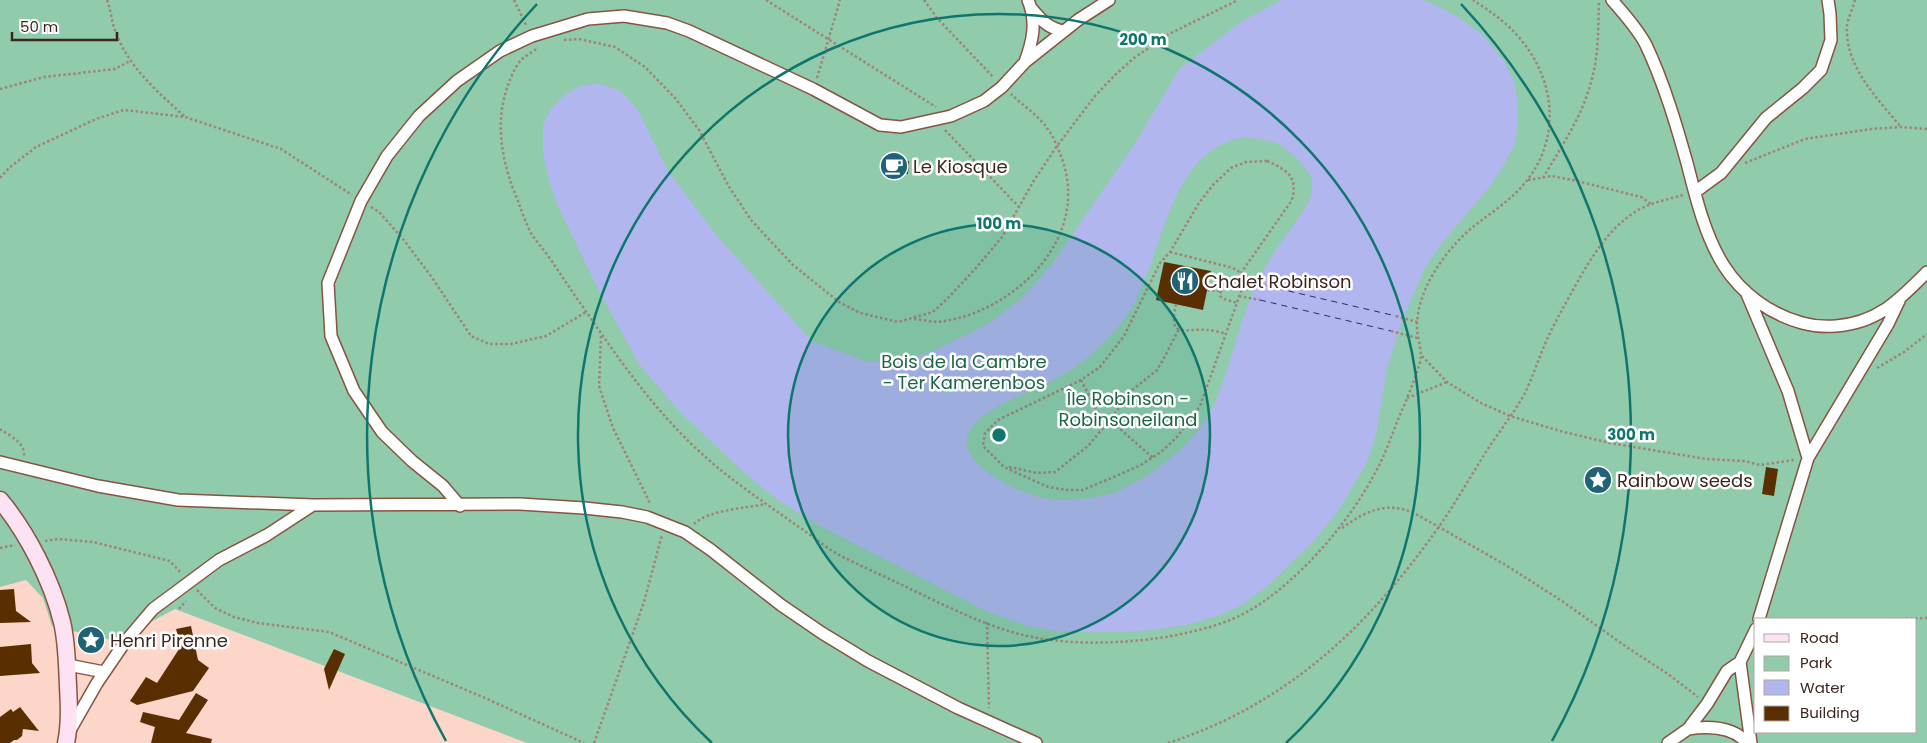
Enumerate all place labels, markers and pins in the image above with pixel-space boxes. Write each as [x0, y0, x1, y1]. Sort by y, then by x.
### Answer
cafe icon: Le Kiosque [879, 151, 909, 181]
place label: Le Kiosque [913, 154, 1008, 179]
restaurant icon: Chalet Robinson [1170, 266, 1200, 296]
place label: Chalet Robinson [1204, 269, 1352, 294]
centre of rings [990, 426, 1008, 444]
place icon: Rainbow seeds [1583, 465, 1613, 495]
place label: Rainbow seeds [1617, 468, 1753, 493]
place icon: Henri Pirenne [76, 625, 106, 655]
place label: Henri Pirenne [110, 628, 228, 653]

